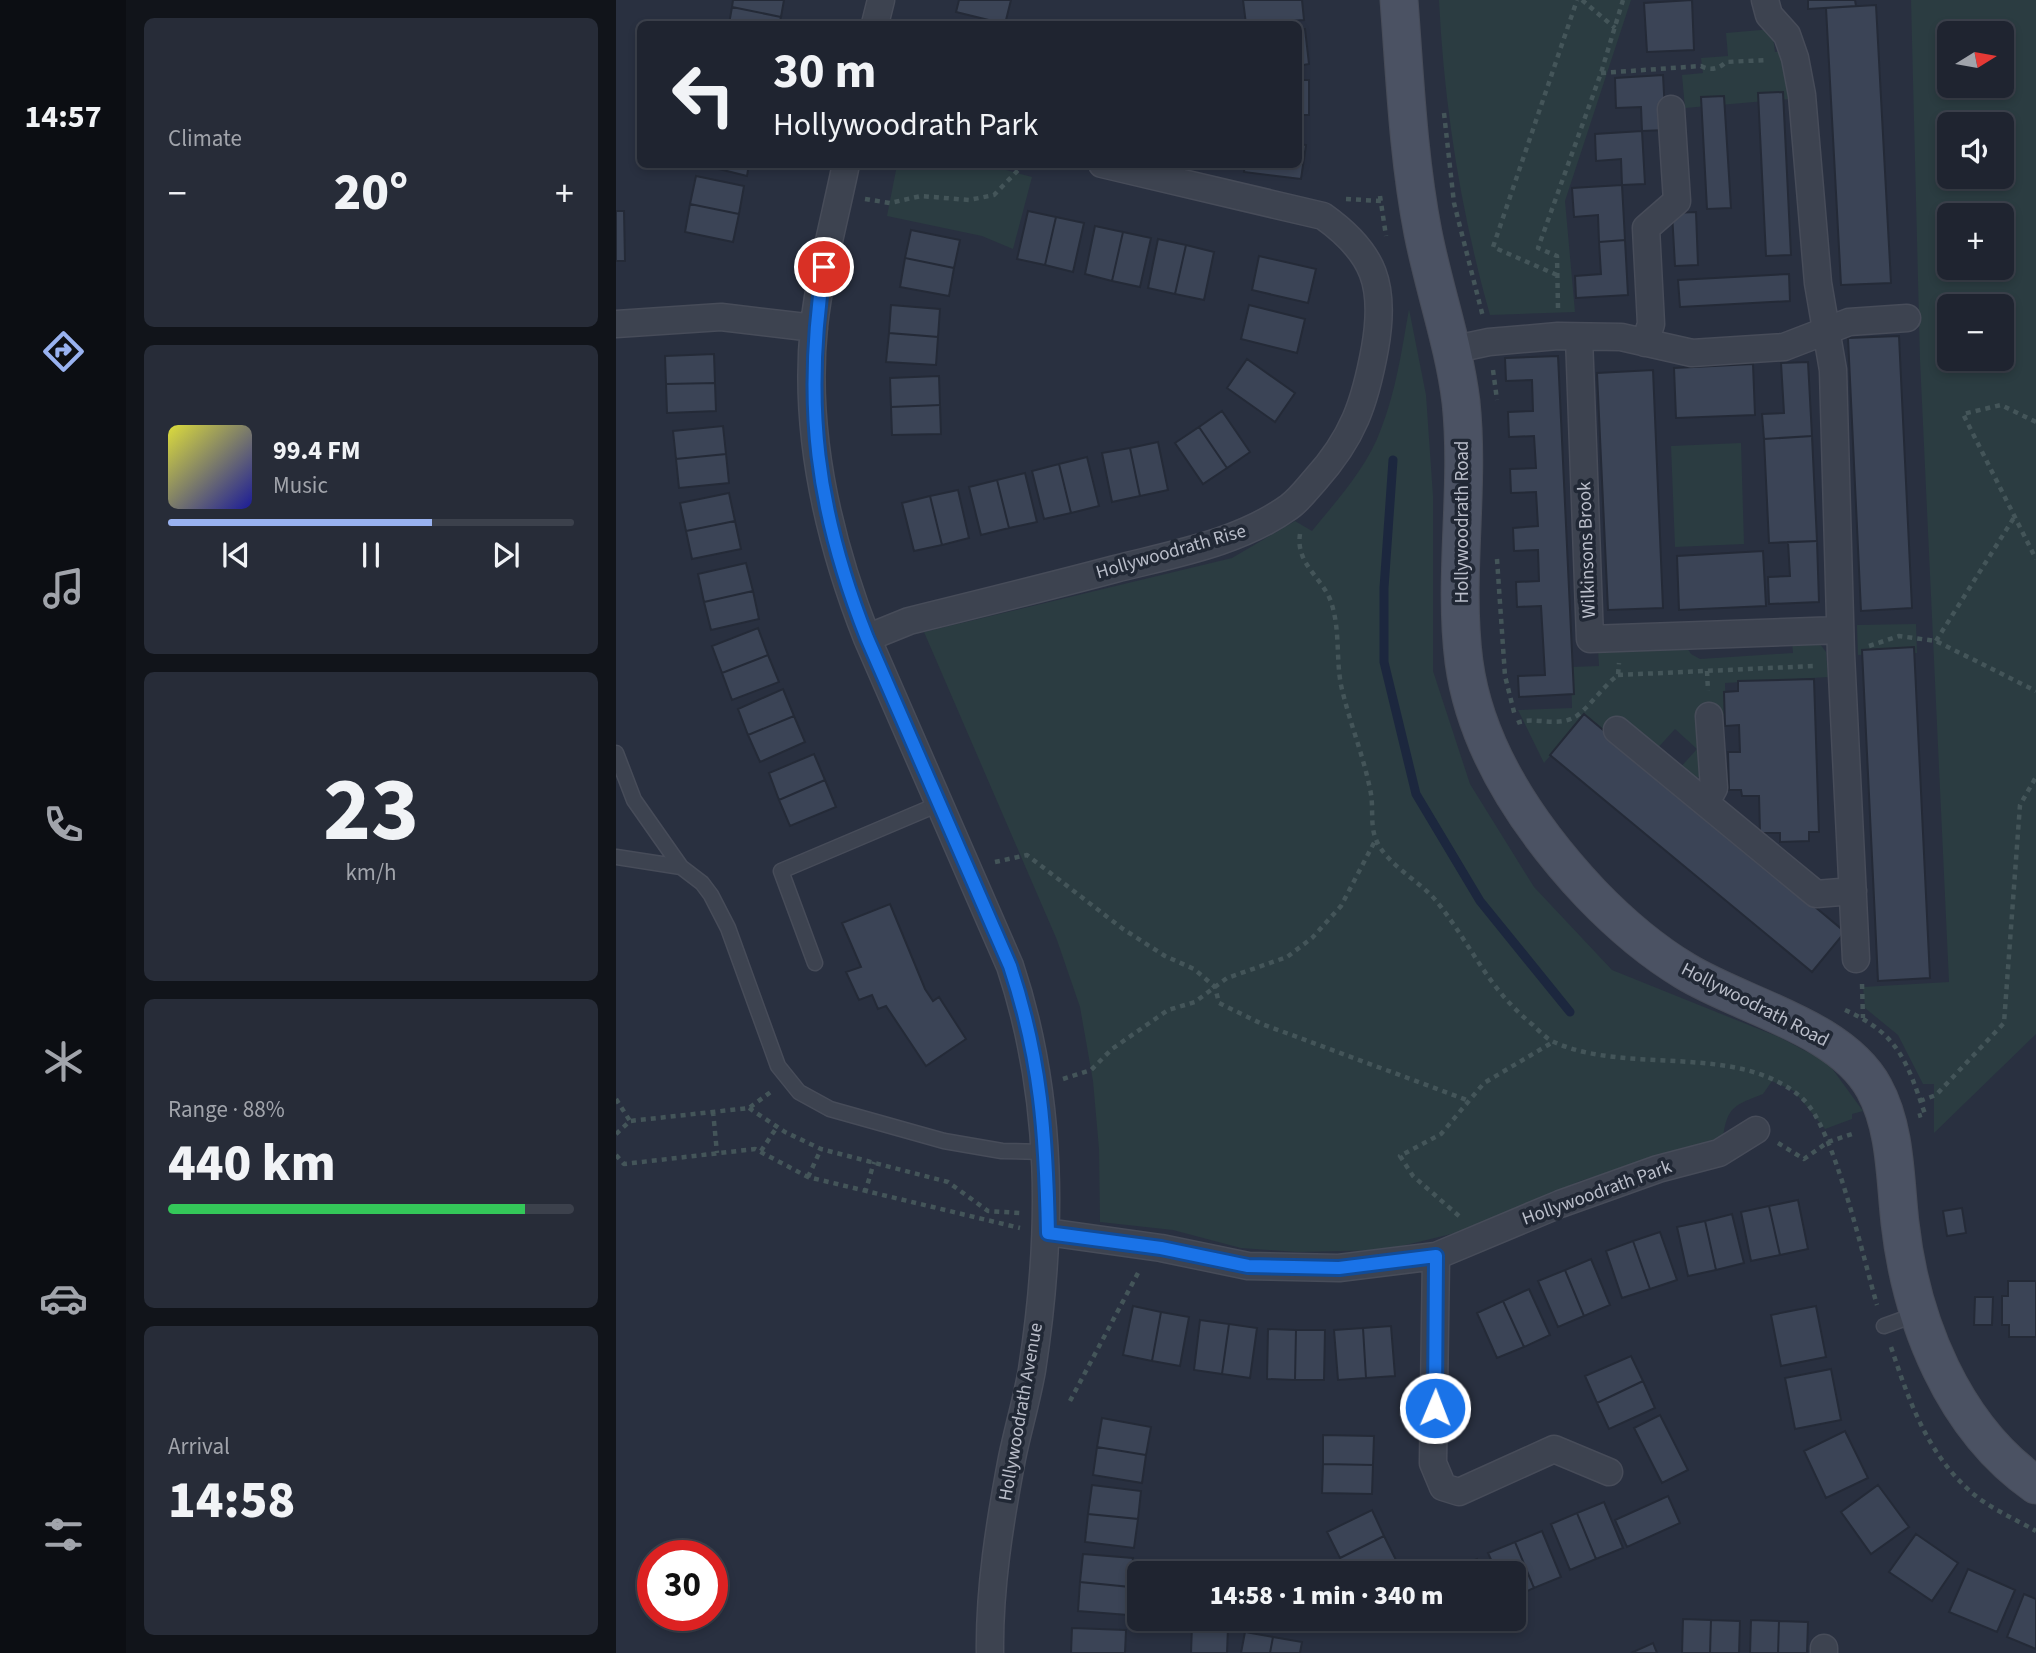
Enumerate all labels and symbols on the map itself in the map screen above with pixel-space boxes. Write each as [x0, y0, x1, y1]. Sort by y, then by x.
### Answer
north arrow [1937, 21, 2014, 98]
pin [794, 237, 854, 297]
street label: Hollywoodrath Road [1449, 441, 1476, 603]
street label: Wilkinsons Brook [1571, 481, 1603, 619]
street label: Hollywoodrath Rise [1093, 518, 1249, 586]
street label: Hollywoodrath Road [1676, 956, 1834, 1054]
street label: Hollywoodrath Park [1518, 1153, 1676, 1233]
street label: Hollywoodrath Avenue [992, 1321, 1050, 1503]
position arrow [1398, 1371, 1472, 1445]
speed limit sign: 30 [637, 1540, 728, 1631]

